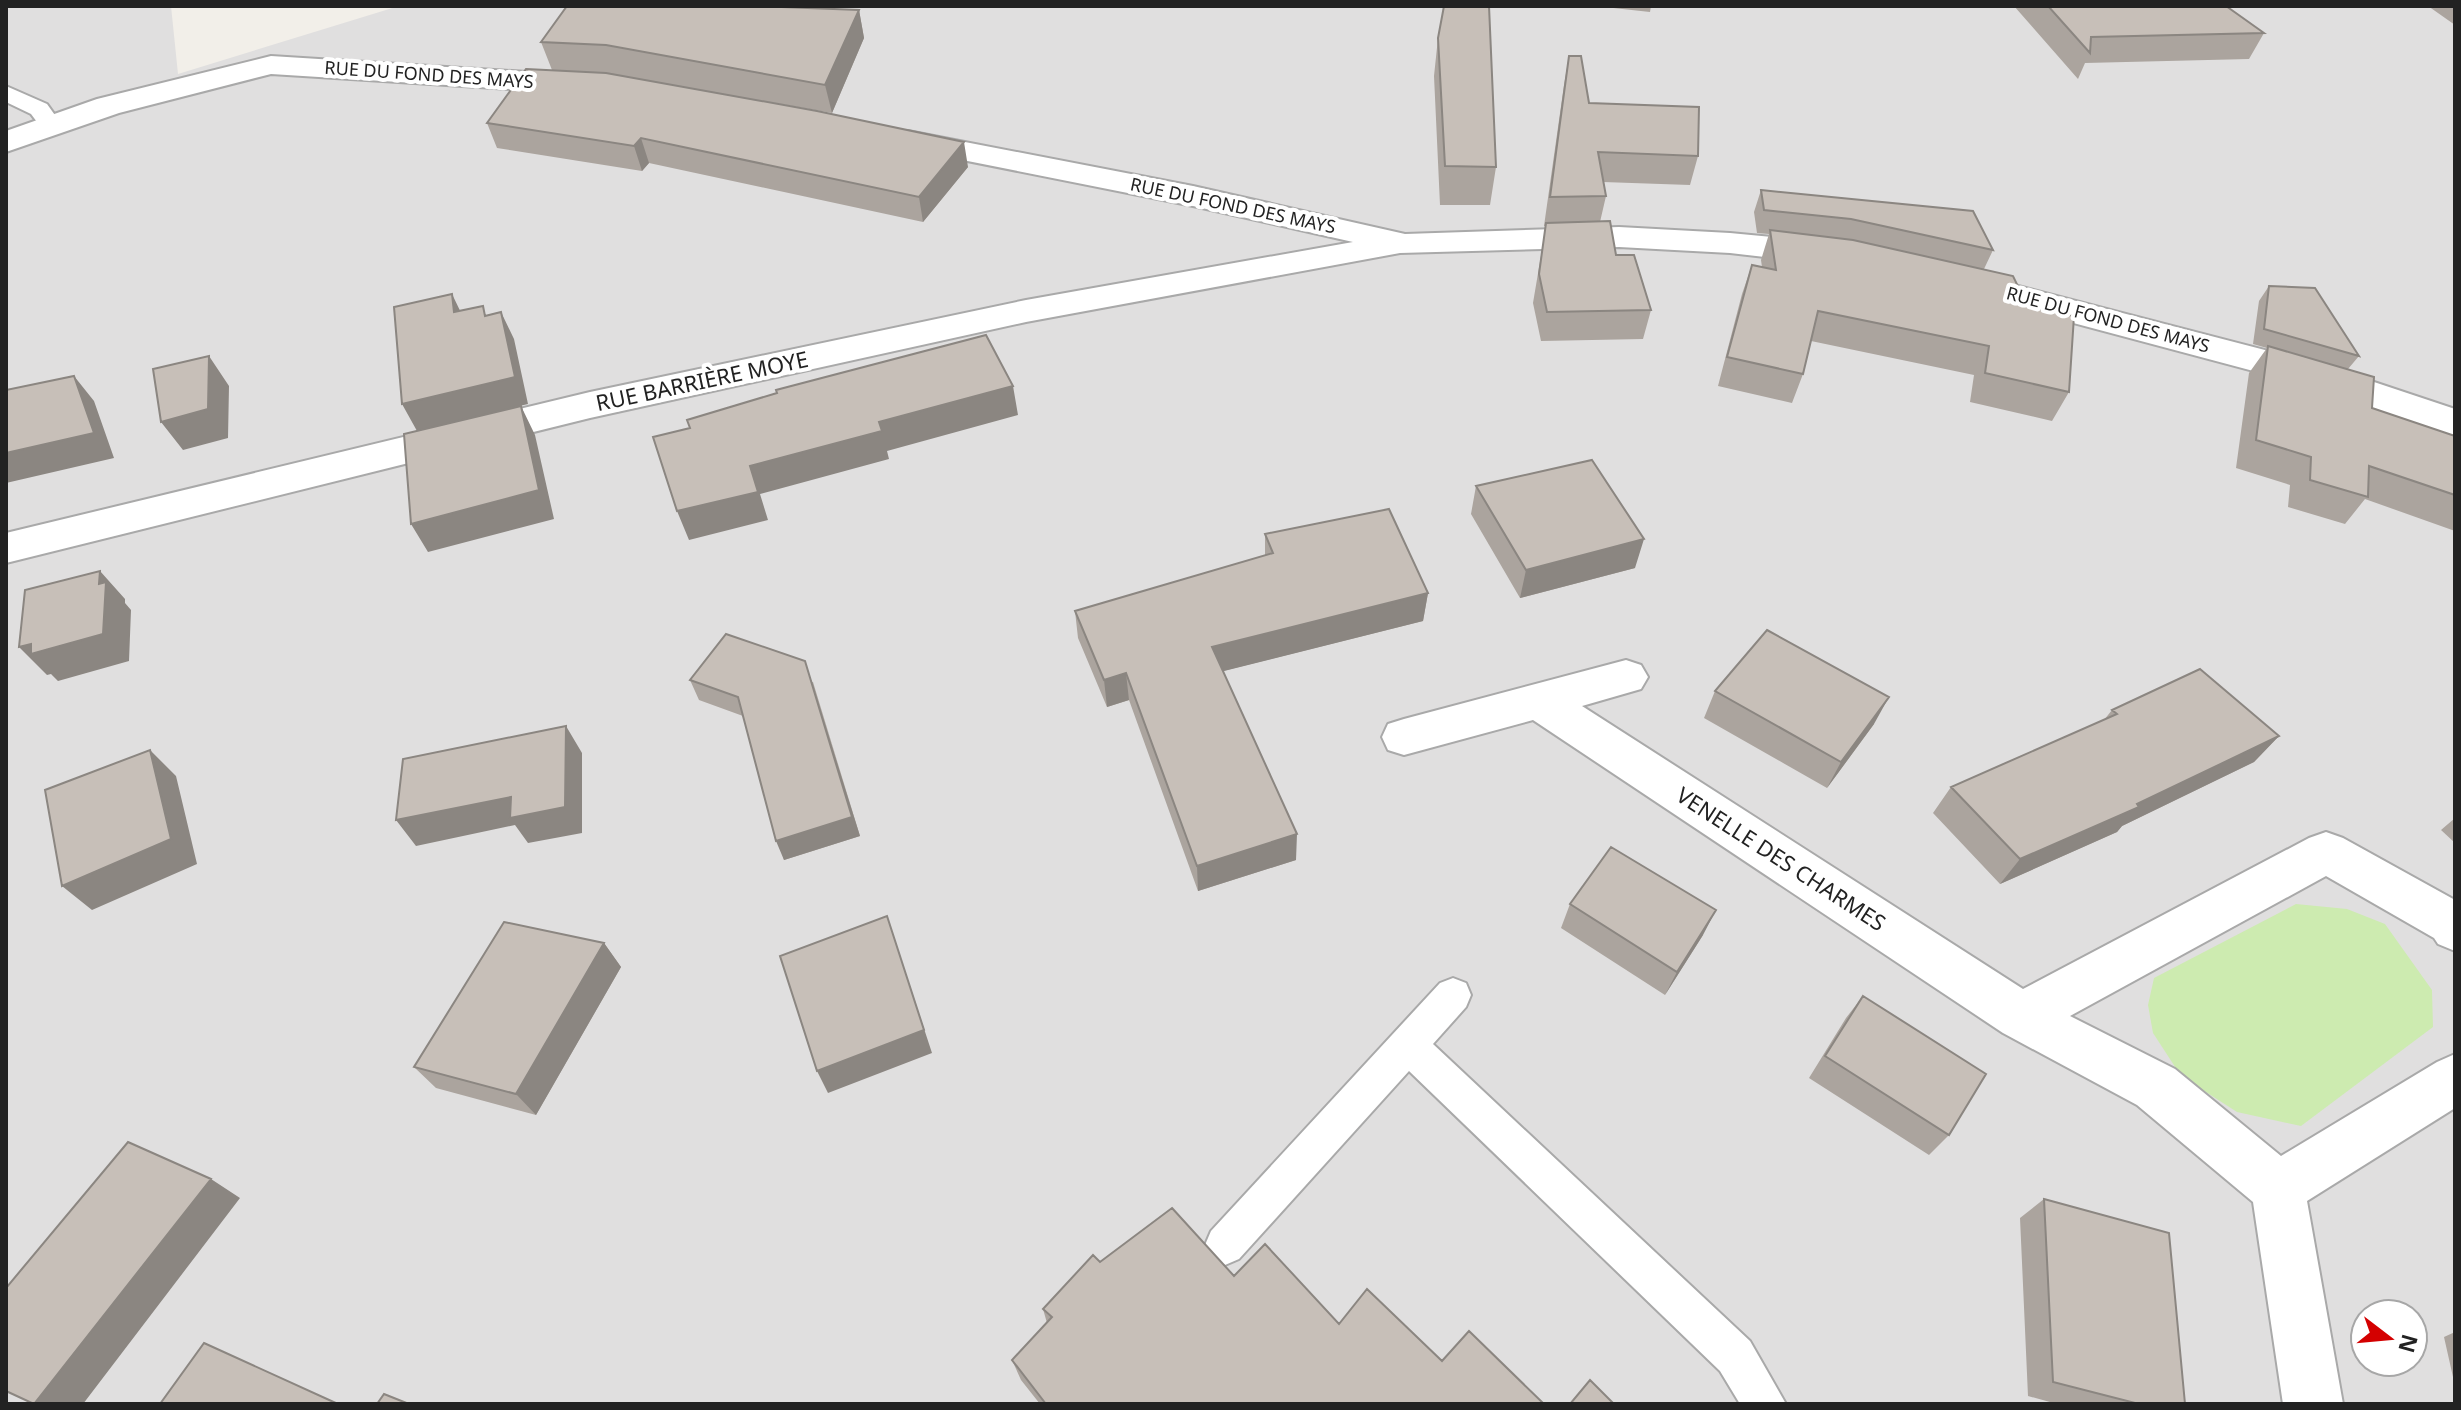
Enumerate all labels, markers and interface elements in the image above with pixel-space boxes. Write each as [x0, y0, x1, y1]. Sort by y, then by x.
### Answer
street label: RUE DU FOND DES MAYS [324, 55, 534, 93]
street label: RUE DU FOND DES MAYS [1128, 172, 1338, 239]
street label: RUE DU FOND DES MAYS [2004, 280, 2213, 358]
street label: RUE BARRIÈRE MOYE [593, 343, 811, 417]
street label: VENELLE DES CHARMES [1671, 779, 1892, 937]
north arrow [2349, 1298, 2429, 1378]
text: N [2392, 1331, 2426, 1357]

